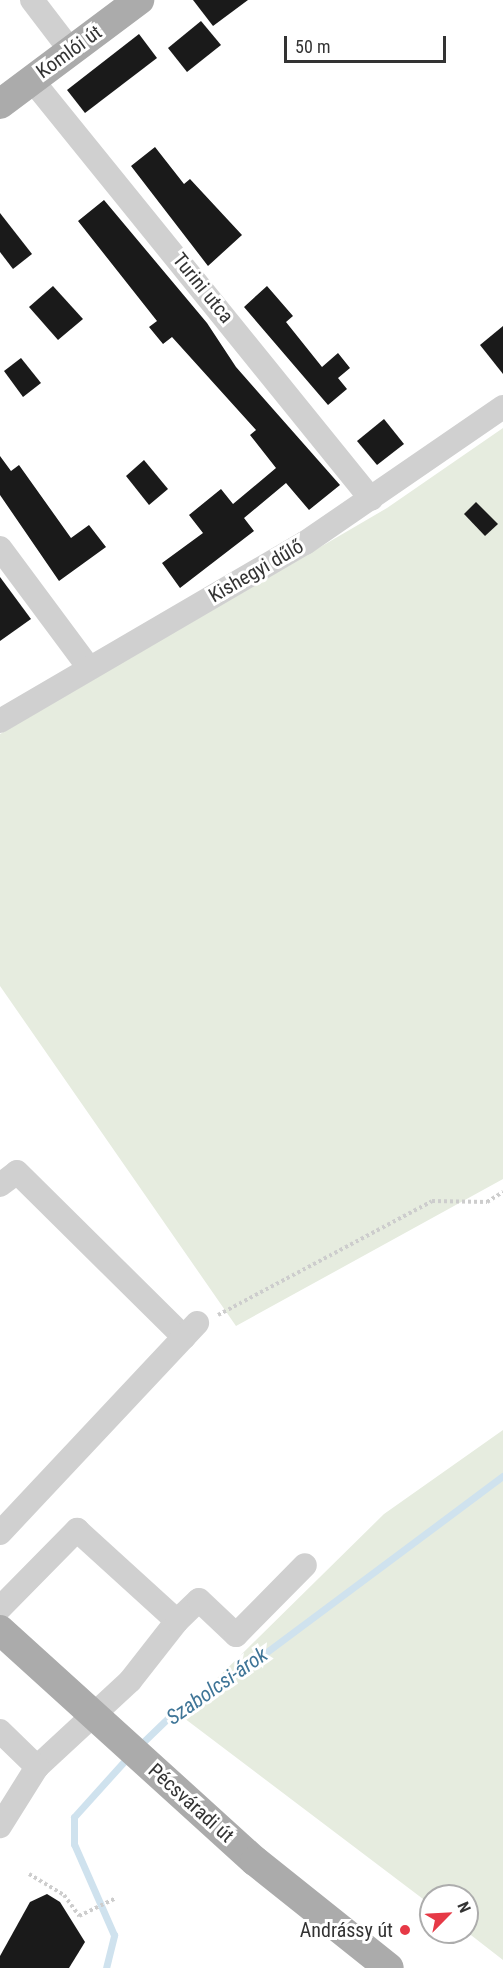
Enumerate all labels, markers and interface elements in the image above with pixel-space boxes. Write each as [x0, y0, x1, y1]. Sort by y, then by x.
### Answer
street label: Komlói út [32, 20, 106, 84]
scale bar [287, 24, 449, 62]
text: 50 m [295, 36, 330, 57]
street label: Turini utca [168, 248, 238, 328]
street label: Kishegyi dűlő [204, 534, 308, 608]
water label: Szabolcsi-árok [162, 1642, 272, 1730]
street label: Pécsváradi út [143, 1758, 239, 1848]
north arrow [419, 1884, 479, 1944]
text: N [453, 1899, 475, 1916]
place label: Andrássy út [300, 1918, 393, 1942]
marker: Andrássy út [398, 1923, 412, 1937]

